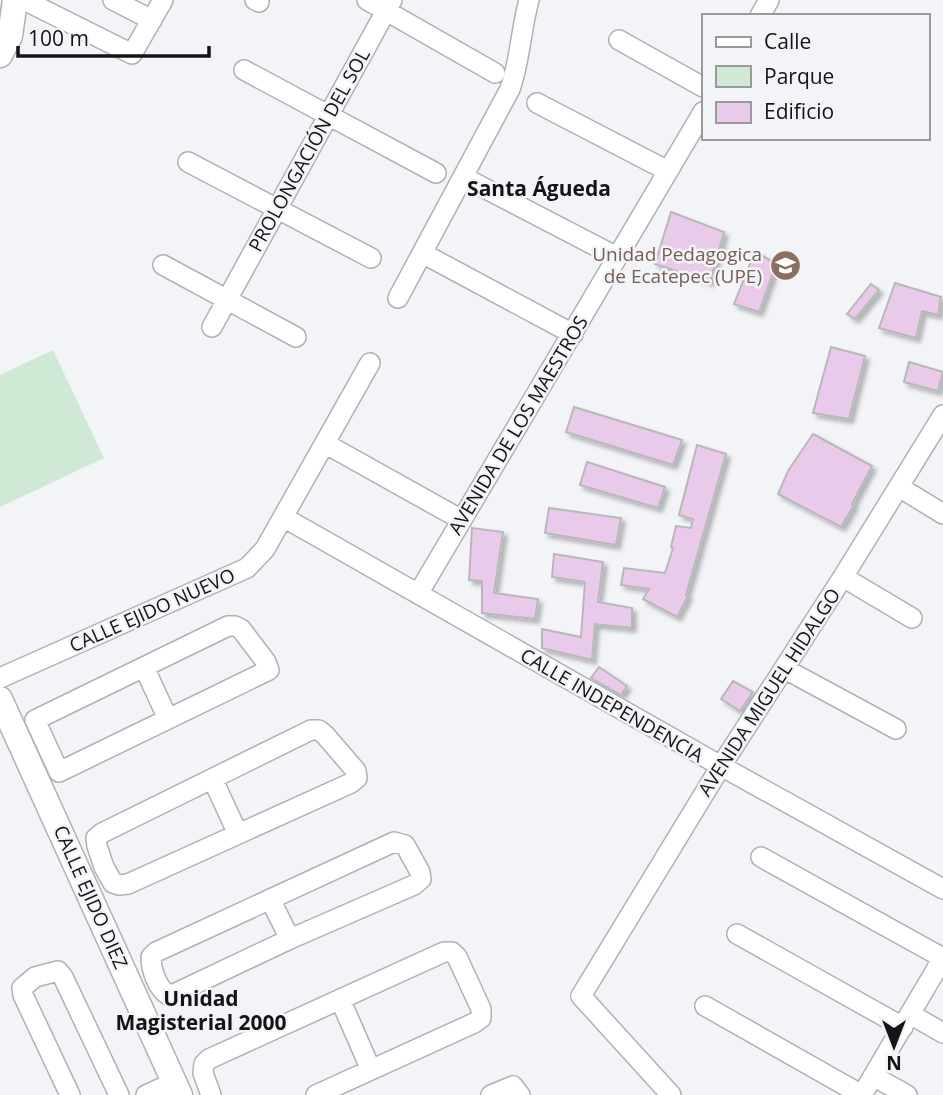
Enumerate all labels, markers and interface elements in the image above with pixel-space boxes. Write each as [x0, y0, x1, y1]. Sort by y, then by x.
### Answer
scale bar [18, 14, 208, 58]
legend [702, 14, 929, 140]
text: 100 m [28, 24, 89, 52]
text: Calle [764, 27, 811, 55]
street label: PROLONGACIÓN DEL SOL [242, 44, 376, 256]
text: Parque [764, 62, 834, 90]
text: Edificio [764, 97, 834, 125]
district label: Santa Águeda [467, 174, 611, 202]
place label: Unidad Pedagogica de Ecatepec (UPE) [592, 241, 762, 289]
school or university icon: Unidad Pedagogica de Ecatepec (UPE) [768, 248, 802, 282]
street label: AVENIDA DE LOS MAESTROS [442, 311, 594, 539]
street label: CALLE EJIDO NUEVO [65, 562, 239, 658]
street label: AVENIDA MIGUEL HIDALGO [692, 583, 846, 801]
street label: CALLE INDEPENDENCIA [516, 642, 708, 768]
street label: CALLE EJIDO DIEZ [48, 821, 134, 973]
district label: Unidad Magisterial 2000 [115, 984, 287, 1036]
north arrow [859, 1011, 929, 1081]
text: N [886, 1050, 902, 1076]

